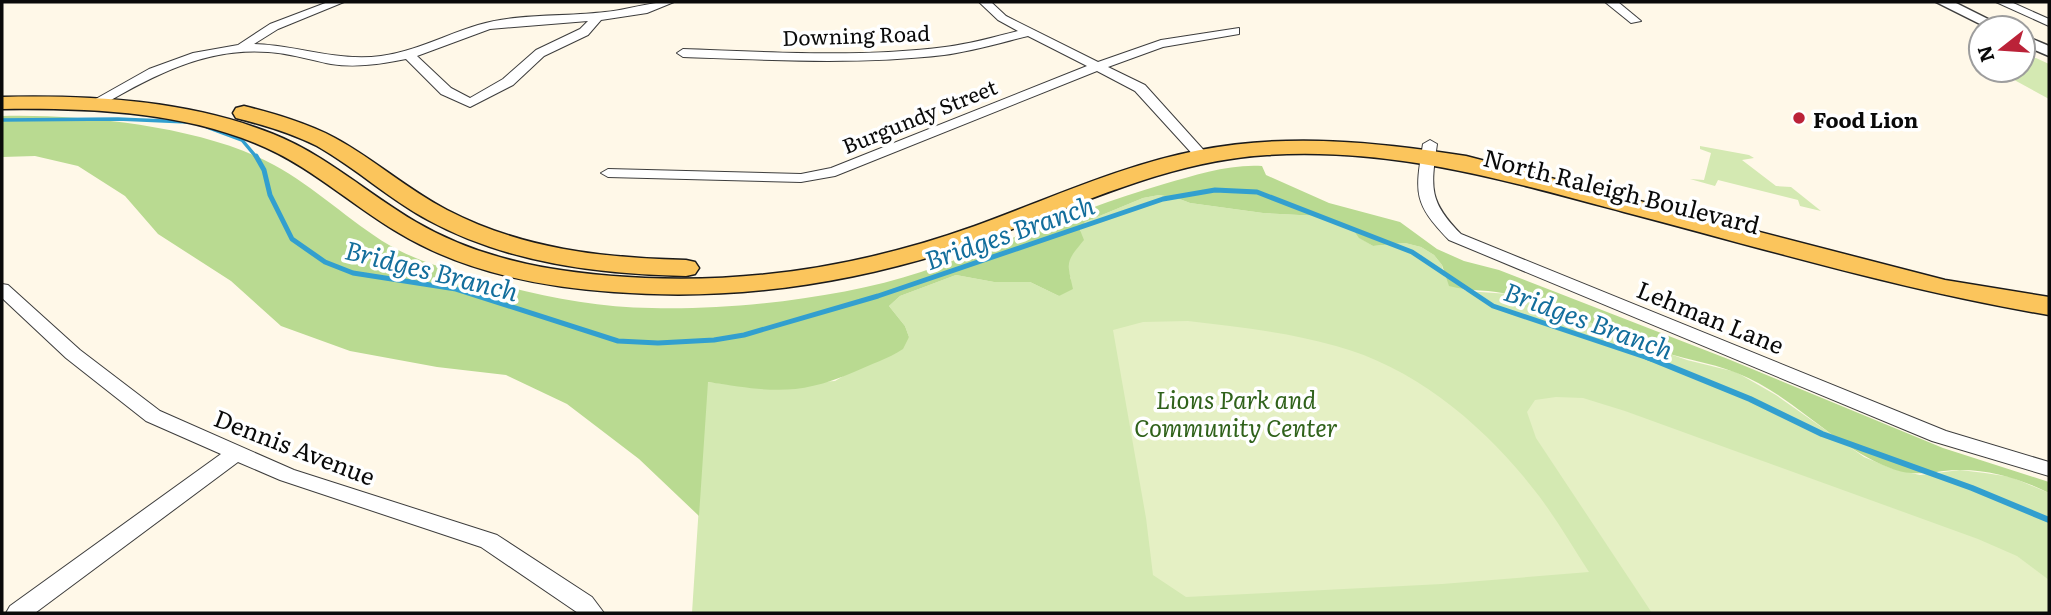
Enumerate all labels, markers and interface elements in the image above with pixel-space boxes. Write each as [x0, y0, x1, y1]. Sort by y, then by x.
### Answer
north arrow [1967, 14, 2037, 84]
street label: Downing Road [782, 16, 931, 52]
text: N [1969, 42, 2001, 66]
street label: Burgundy Street [837, 70, 1002, 160]
place label: Food Lion [1813, 103, 1919, 134]
marker: Food Lion [1791, 110, 1807, 126]
street label: North Raleigh Boulevard [1480, 139, 1764, 241]
water label: Bridges Branch [919, 184, 1099, 278]
water label: Bridges Branch [341, 229, 523, 309]
water label: Bridges Branch [1499, 270, 1679, 368]
street label: Lehman Lane [1632, 271, 1790, 361]
park label: Lions Park and Community Center [1134, 381, 1338, 444]
street label: Dennis Avenue [209, 399, 381, 493]

